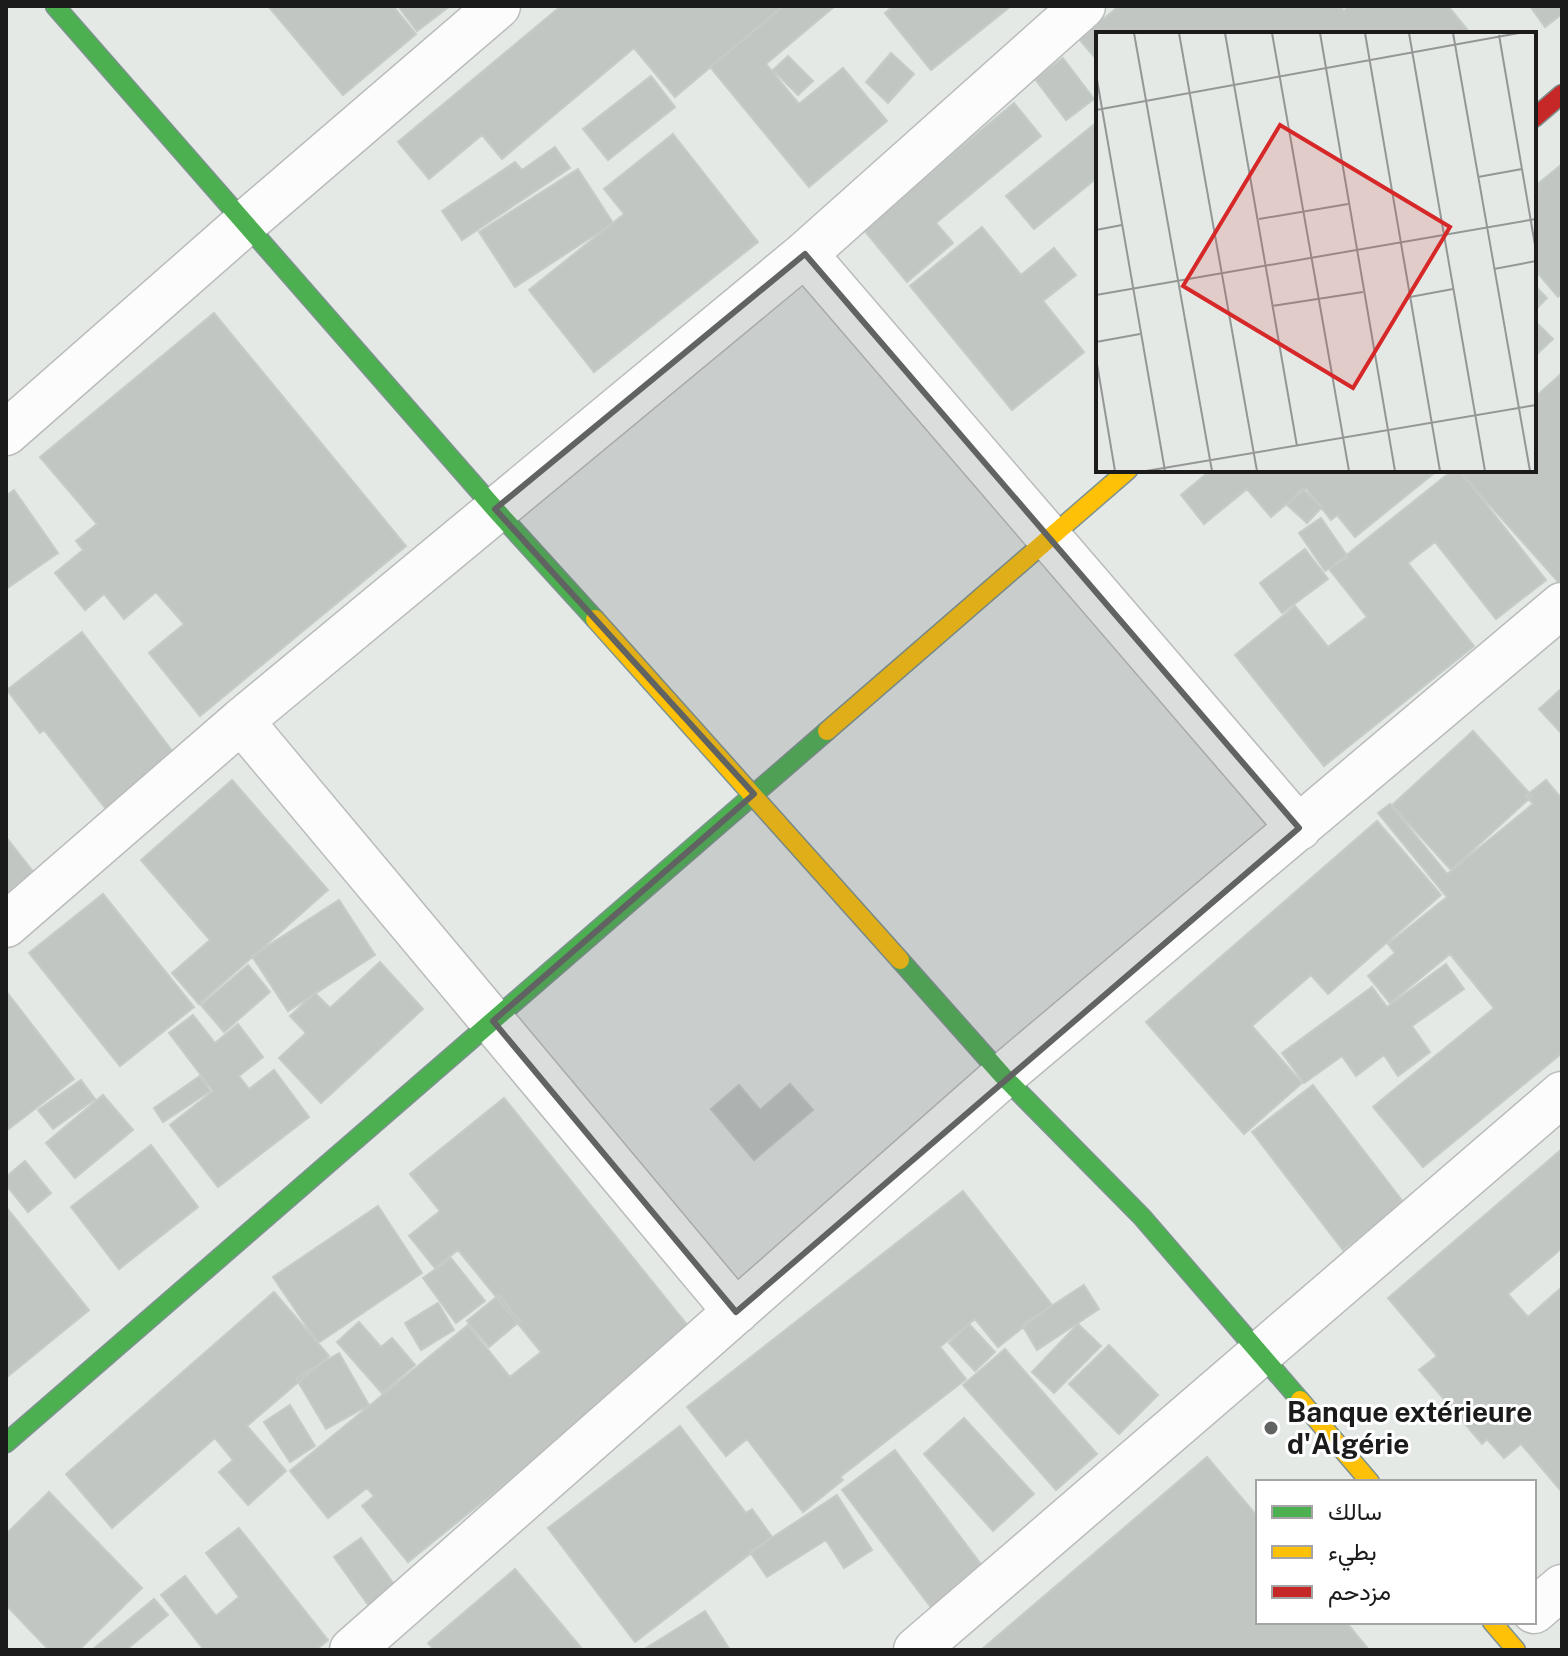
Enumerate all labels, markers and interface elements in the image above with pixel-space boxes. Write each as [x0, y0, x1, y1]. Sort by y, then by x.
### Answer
inset map [1096, 32, 1536, 472]
place label: Banque extérieure d'Algérie [1287, 1395, 1532, 1460]
marker: Banque extérieure d'Algérie [1262, 1419, 1280, 1437]
legend [1256, 1480, 1536, 1624]
text: سالك [1328, 1497, 1382, 1525]
text: بطيء [1328, 1537, 1377, 1571]
text: مزدحم [1328, 1577, 1391, 1608]

